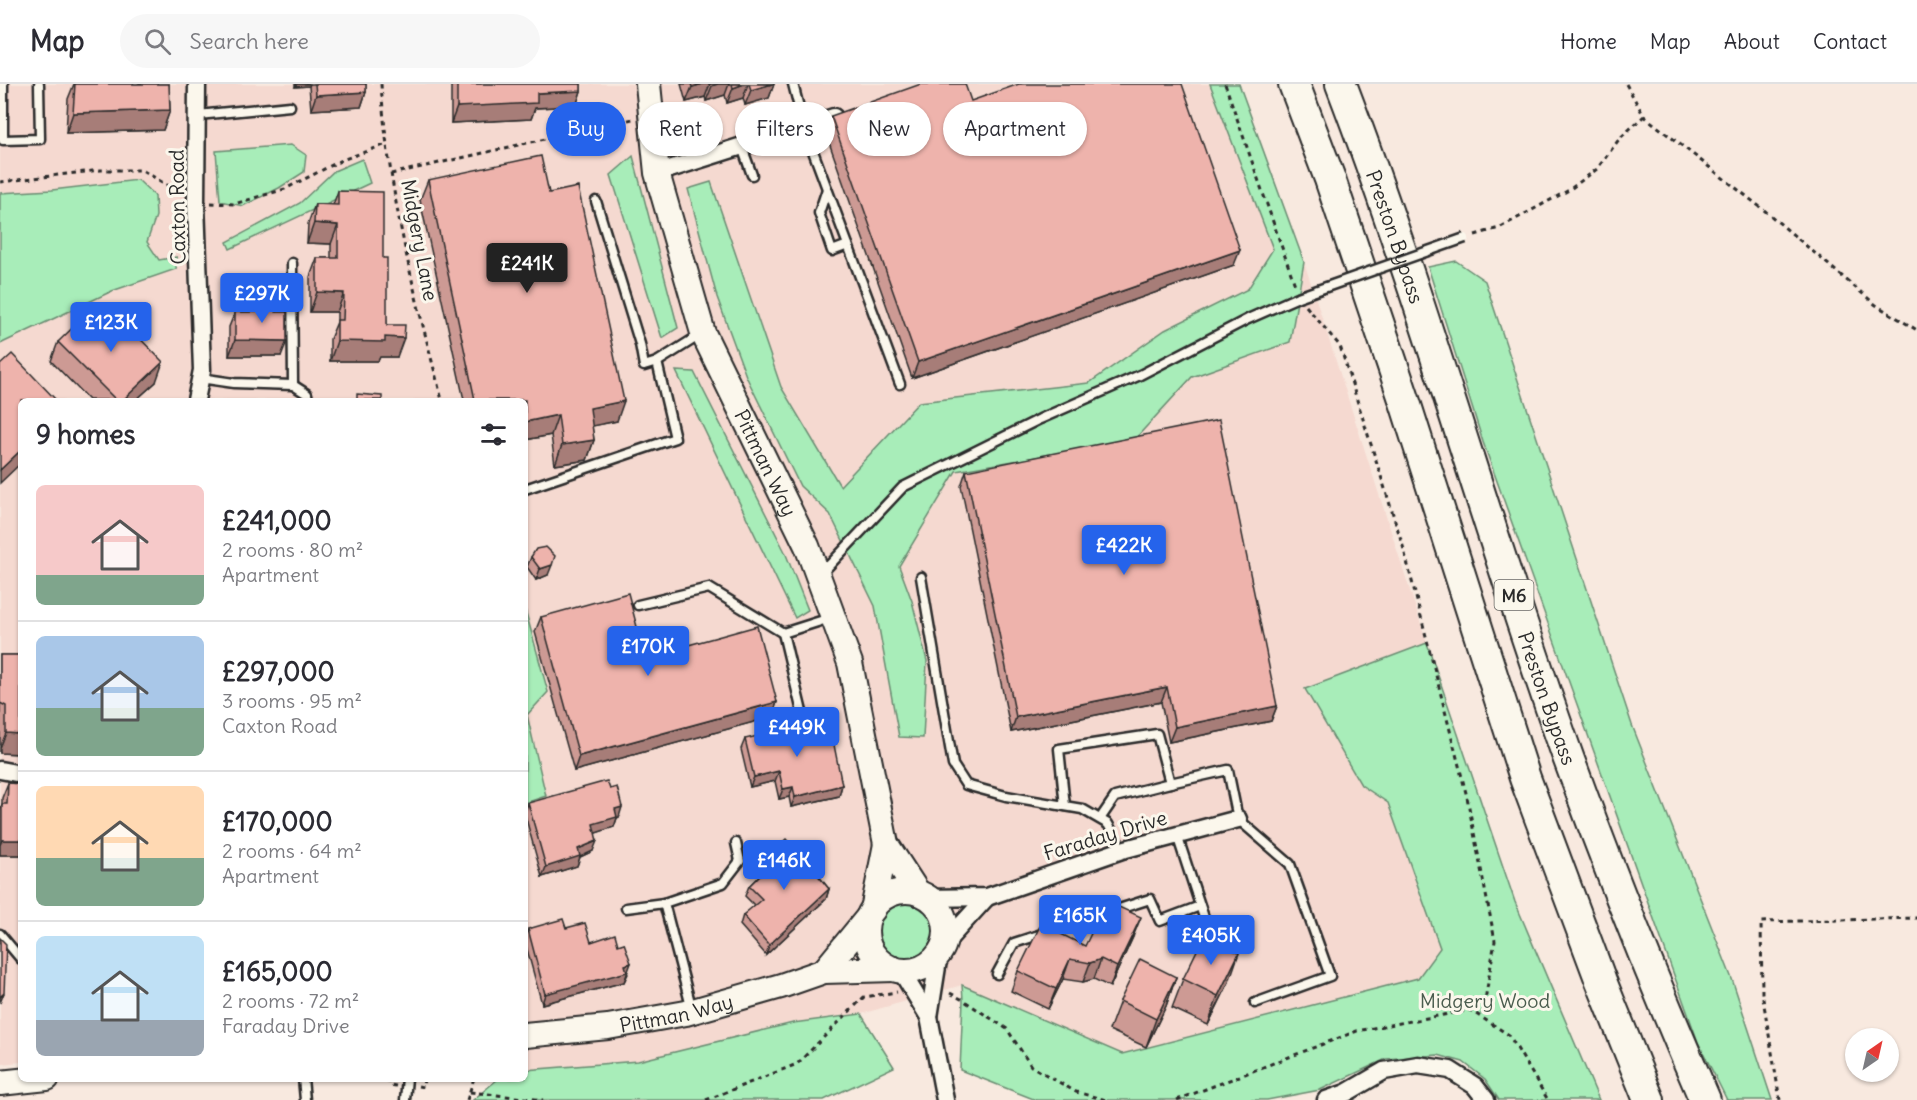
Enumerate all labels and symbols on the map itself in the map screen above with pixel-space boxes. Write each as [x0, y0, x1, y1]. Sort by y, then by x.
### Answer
street label: Caxton Road [163, 149, 191, 265]
street label: Preston Bypass [1361, 166, 1430, 306]
street label: Midgery Lane [396, 177, 444, 303]
pin: £241K [485, 243, 569, 294]
pin: £297K [220, 273, 304, 324]
pin: £123K [69, 302, 153, 353]
street label: Pittman Way [730, 405, 803, 520]
pin: £422K [1082, 525, 1166, 576]
road number: M6 [1494, 580, 1534, 610]
pin: £170K [606, 626, 690, 677]
street label: Preston Bypass [1513, 628, 1582, 768]
pin: £449K [755, 707, 839, 758]
street label: Faraday Drive [1040, 804, 1170, 866]
pin: £146K [742, 840, 826, 891]
pin: £165K [1038, 895, 1122, 946]
pin: £405K [1169, 915, 1253, 966]
street label: Pittman Way [617, 988, 736, 1037]
park label: Midgery Wood [1420, 988, 1550, 1013]
north arrow [1845, 1028, 1899, 1082]

